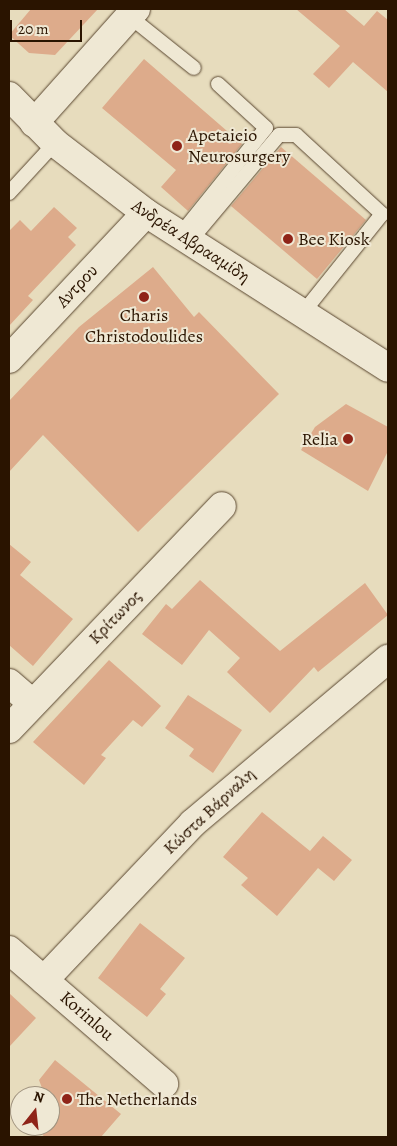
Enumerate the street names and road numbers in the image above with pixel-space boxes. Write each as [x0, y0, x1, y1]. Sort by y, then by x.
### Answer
street label: Ανδρέα Αβρααμίδη [128, 195, 254, 287]
street label: Αντρου [52, 260, 102, 312]
street label: Κρίτωνος [84, 585, 146, 649]
street label: Κώστα Βάρναλη [159, 763, 259, 859]
street label: Korinlou [56, 987, 118, 1045]

